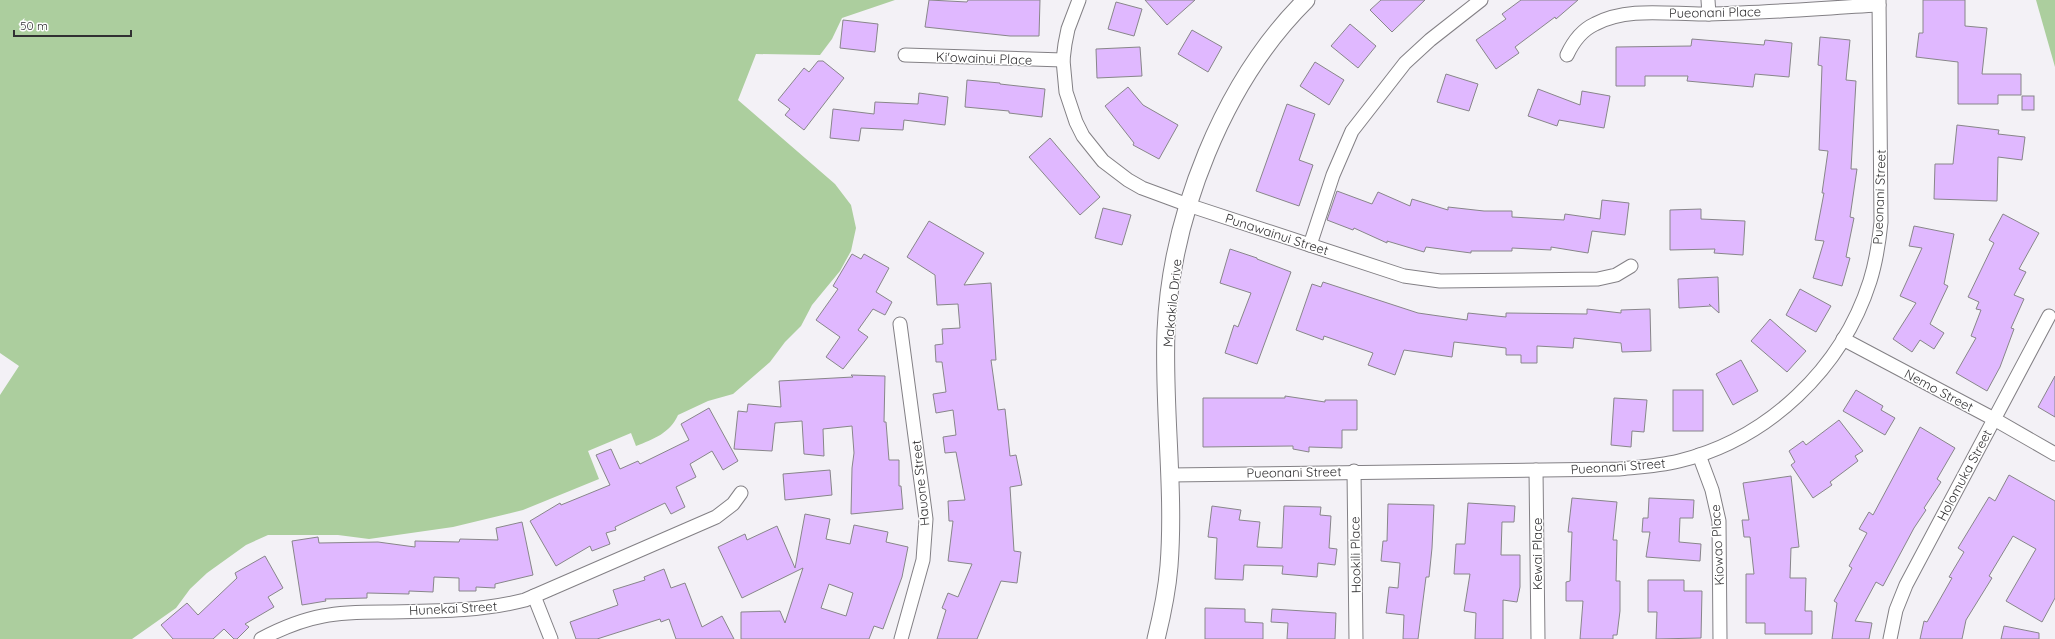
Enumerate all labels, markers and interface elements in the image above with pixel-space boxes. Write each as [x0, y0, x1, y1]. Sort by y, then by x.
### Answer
street label: Pueonani Place [1669, 3, 1761, 21]
scale bar [14, 12, 131, 38]
text: 50 m [20, 18, 48, 33]
street label: Ki'owainui Place [936, 48, 1032, 68]
street label: Pueonani Street [1869, 149, 1889, 245]
street label: Punawainui Street [1223, 210, 1331, 258]
street label: Makakilo Drive [1159, 258, 1185, 348]
street label: Nemo Street [1902, 365, 1976, 415]
street label: Holomuka Street [1933, 427, 1995, 523]
street label: Hauone Street [908, 439, 932, 527]
street label: Pueonani Street [1570, 455, 1666, 477]
street label: Pueonani Street [1246, 463, 1342, 481]
street label: Kiowao Place [1707, 504, 1727, 586]
street label: Hookili Place [1346, 516, 1364, 594]
street label: Kewai Place [1529, 518, 1545, 590]
street label: Hunekai Street [409, 598, 497, 618]

